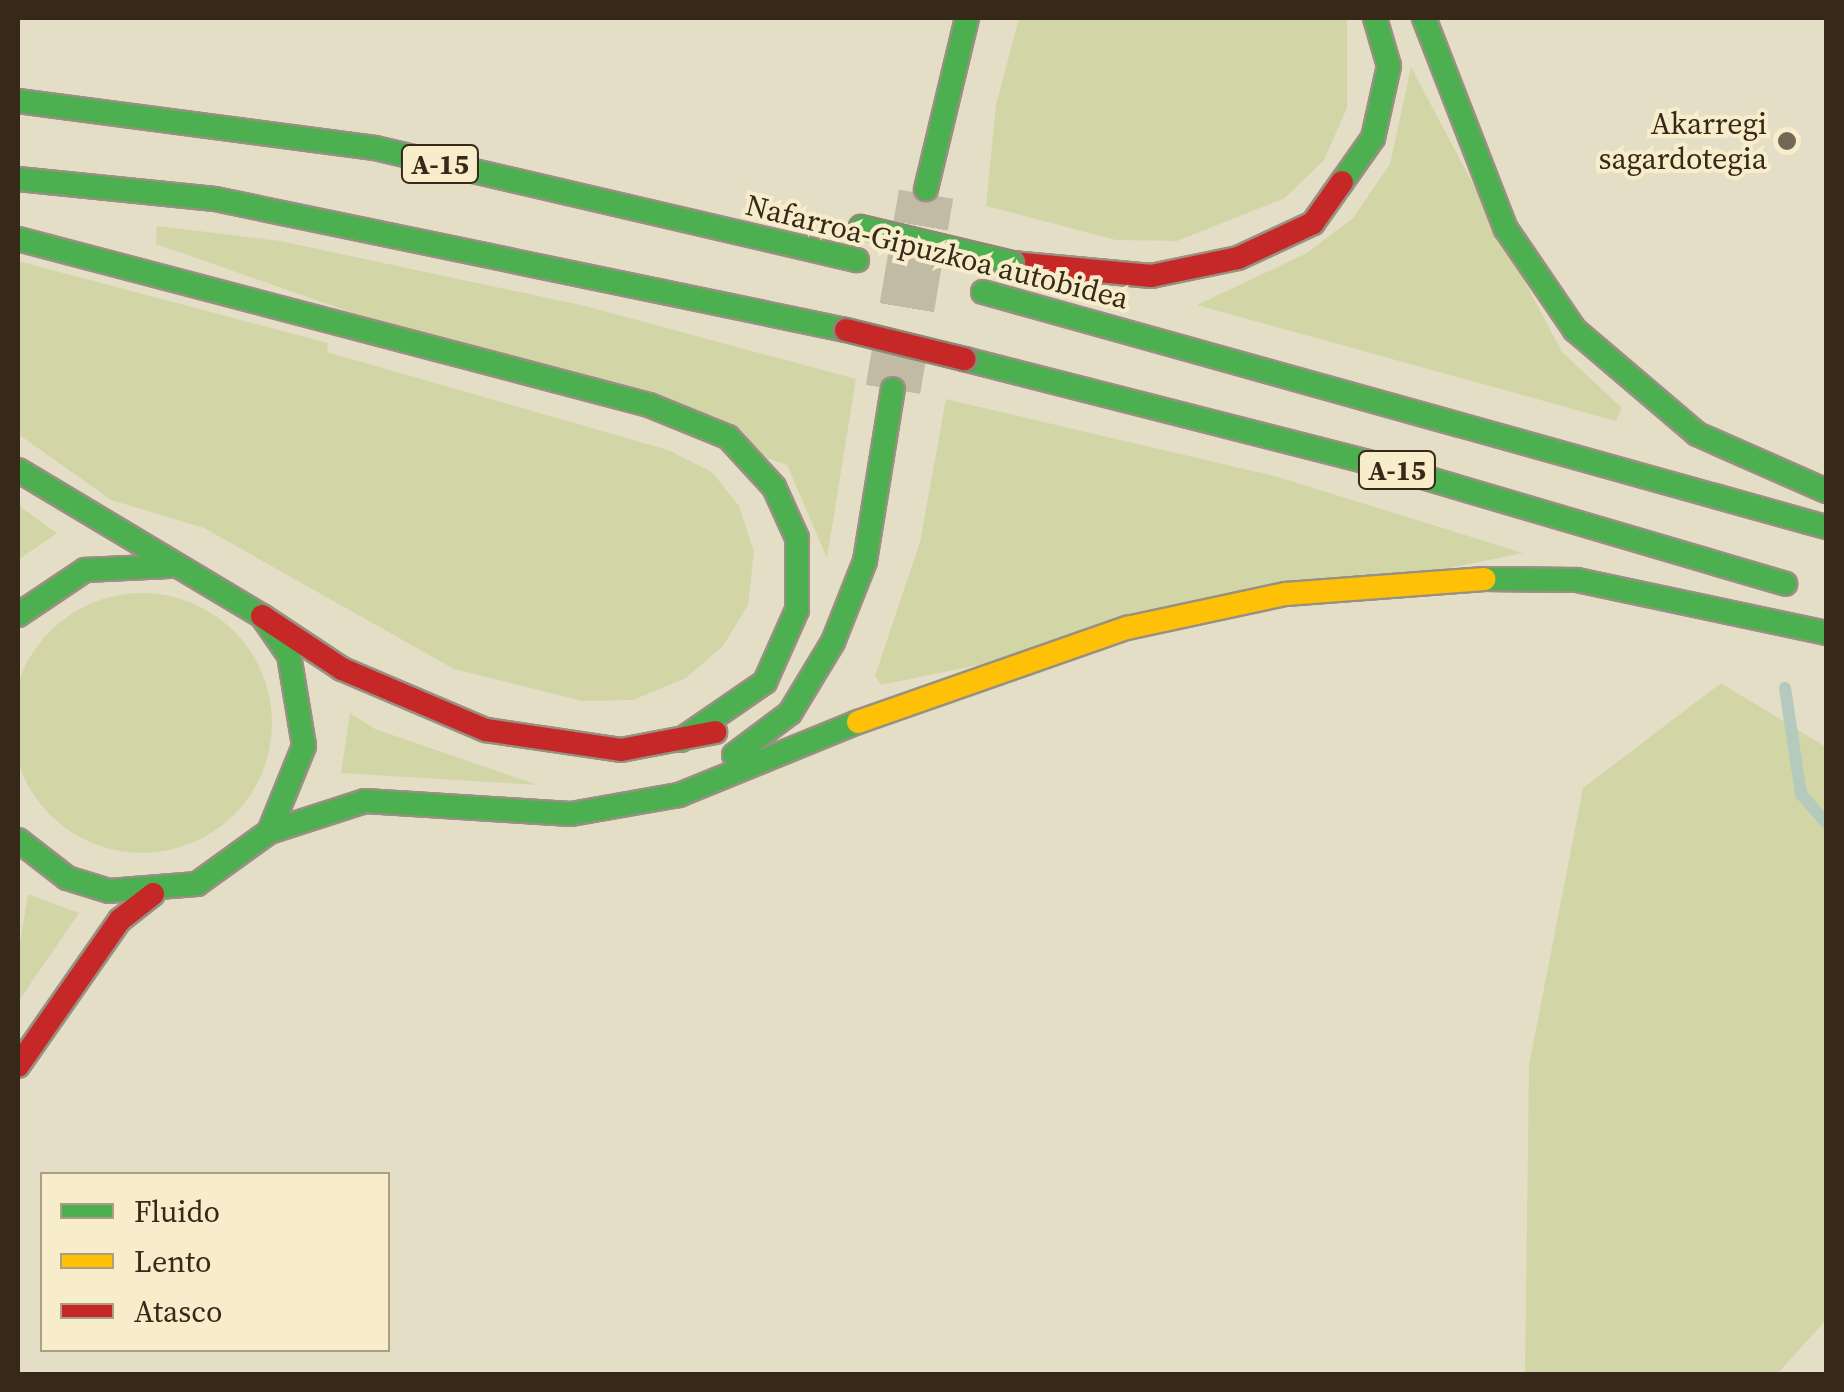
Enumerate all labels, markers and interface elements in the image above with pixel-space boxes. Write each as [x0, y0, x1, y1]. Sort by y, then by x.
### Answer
place label: Akarregi sagardotegia [1599, 106, 1767, 176]
marker: Akarregi sagardotegia [1776, 130, 1798, 152]
road number: A-15 [400, 141, 480, 187]
street label: Nafarroa-Gipuzkoa autobidea [742, 187, 1132, 317]
road number: A-15 [1357, 447, 1437, 493]
legend [40, 1172, 390, 1352]
text: Fluido [134, 1191, 220, 1232]
text: Lento [134, 1241, 211, 1282]
text: Atasco [134, 1291, 222, 1332]

